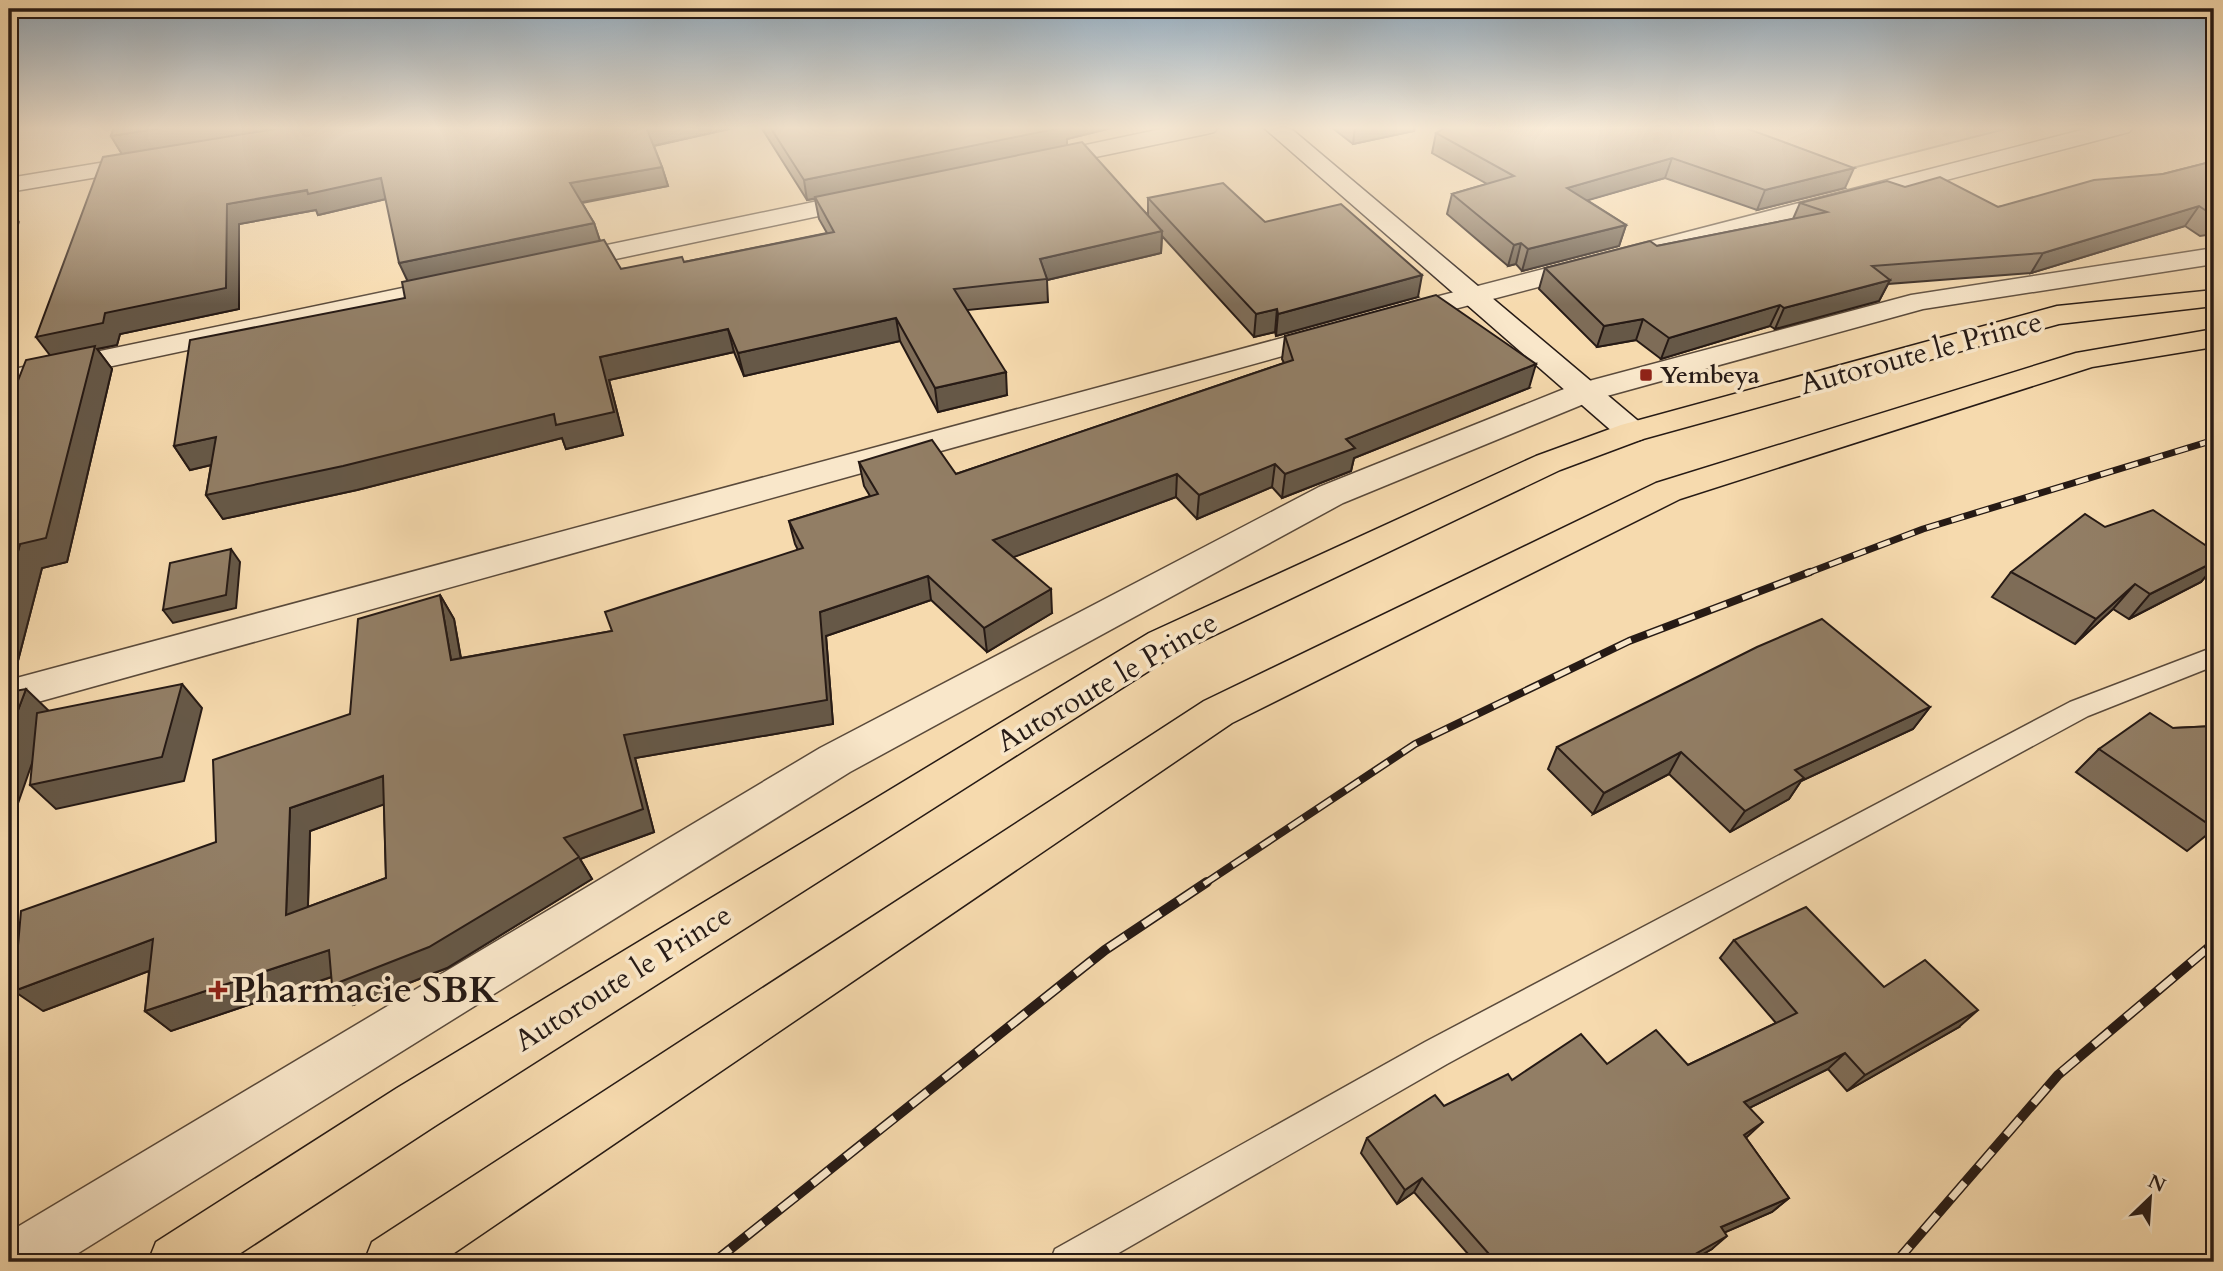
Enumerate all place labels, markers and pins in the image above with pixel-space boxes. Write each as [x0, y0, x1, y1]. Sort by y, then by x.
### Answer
place label: Yembeya [1660, 359, 1760, 392]
marker: Yembeya [1638, 367, 1654, 383]
place label: Pharmacie SBK [232, 965, 499, 1015]
marker: Pharmacie SBK [210, 982, 226, 998]

